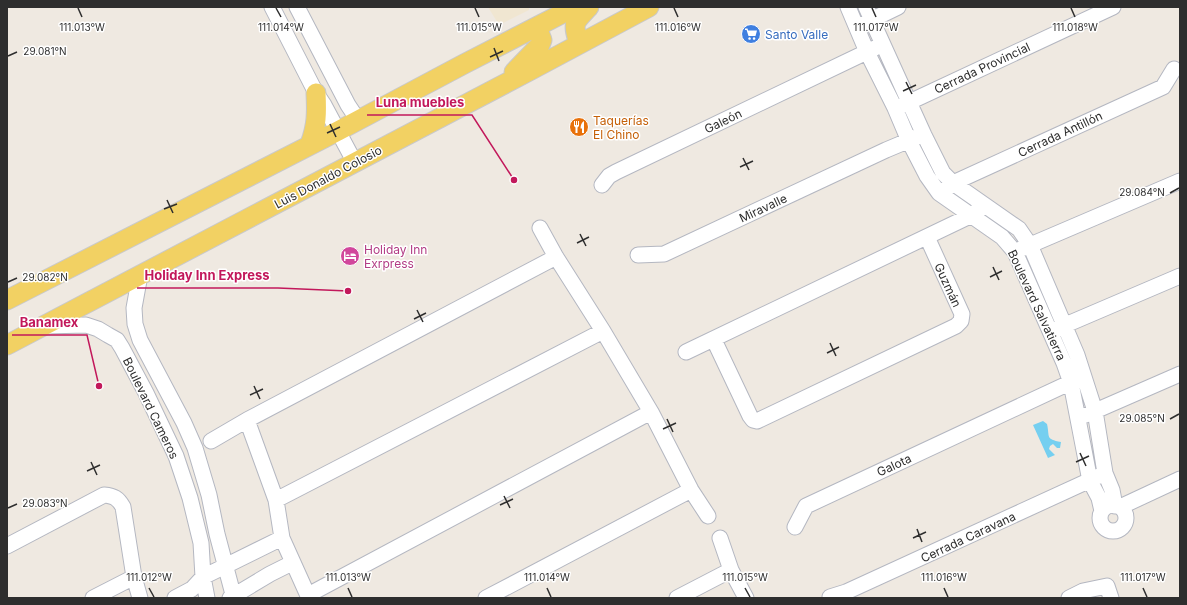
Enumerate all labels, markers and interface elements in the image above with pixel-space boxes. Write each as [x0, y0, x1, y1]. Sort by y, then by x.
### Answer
text: 111.013°W [59, 21, 105, 33]
text: 111.014°W [258, 21, 304, 33]
text: 111.015°W [456, 21, 502, 33]
text: 111.016°W [655, 21, 701, 33]
text: 111.017°W [853, 21, 899, 33]
text: 111.018°W [1052, 21, 1098, 33]
supermarket icon: Santo Valle [740, 23, 762, 45]
place label: Santo Valle [765, 27, 828, 42]
street label: Cerrada Provincial [932, 39, 1032, 97]
text: 29.081°N [23, 45, 67, 57]
callout: Luna muebles [367, 90, 472, 115]
text: Luna muebles [376, 94, 464, 110]
street label: Galeón [702, 106, 744, 136]
street label: Cerrada Antillón [1015, 108, 1105, 160]
place label: Taquerías El Chino [593, 113, 649, 142]
restaurant icon: Taquerías El Chino [568, 116, 590, 138]
street label: Luis Donaldo Colosio [272, 142, 384, 212]
text: 29.084°N [1119, 186, 1165, 198]
street label: Miravalle [737, 190, 789, 226]
place label: Holiday Inn Exrpress [364, 242, 427, 271]
hotel icon: Holiday Inn Exrpress [339, 245, 361, 267]
street label: Boulevard Salvatierra [1005, 247, 1069, 363]
street label: Guzmán [931, 261, 965, 309]
callout: Holiday Inn Express [137, 263, 278, 288]
text: Holiday Inn Express [145, 267, 270, 283]
text: 29.082°N [22, 271, 68, 283]
callout: Banamex [12, 310, 87, 335]
text: Banamex [20, 314, 79, 330]
street label: Boulevard Cameros [120, 355, 182, 461]
text: 29.085°N [1119, 412, 1165, 424]
street label: Galota [874, 450, 914, 480]
text: 29.083°N [22, 497, 68, 509]
street label: Cerrada Caravana [918, 508, 1018, 566]
text: 111.012°W [126, 571, 172, 583]
text: 111.013°W [325, 571, 371, 583]
text: 111.014°W [524, 571, 570, 583]
text: 111.015°W [722, 571, 768, 583]
text: 111.016°W [921, 571, 967, 583]
text: 111.017°W [1120, 571, 1166, 583]

